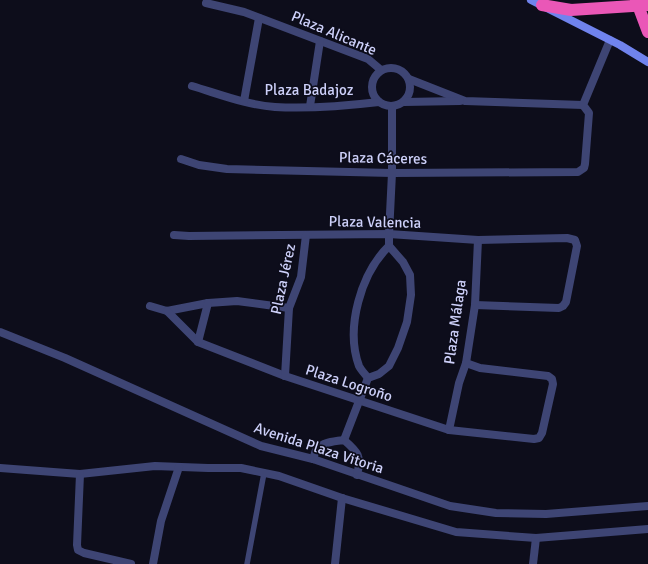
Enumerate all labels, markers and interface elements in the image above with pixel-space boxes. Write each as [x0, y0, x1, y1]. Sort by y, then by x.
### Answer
street label: Plaza Alicante [289, 7, 379, 59]
street label: Plaza Badajoz [265, 81, 354, 99]
street label: Plaza Cáceres [339, 148, 428, 168]
street label: Plaza Valencia [329, 212, 421, 232]
street label: Plaza Jérez [267, 242, 299, 316]
street label: Plaza Málaga [440, 278, 470, 366]
street label: Plaza Logroño [303, 360, 395, 406]
street label: Avenida Plaza Vitoria [252, 419, 386, 477]

